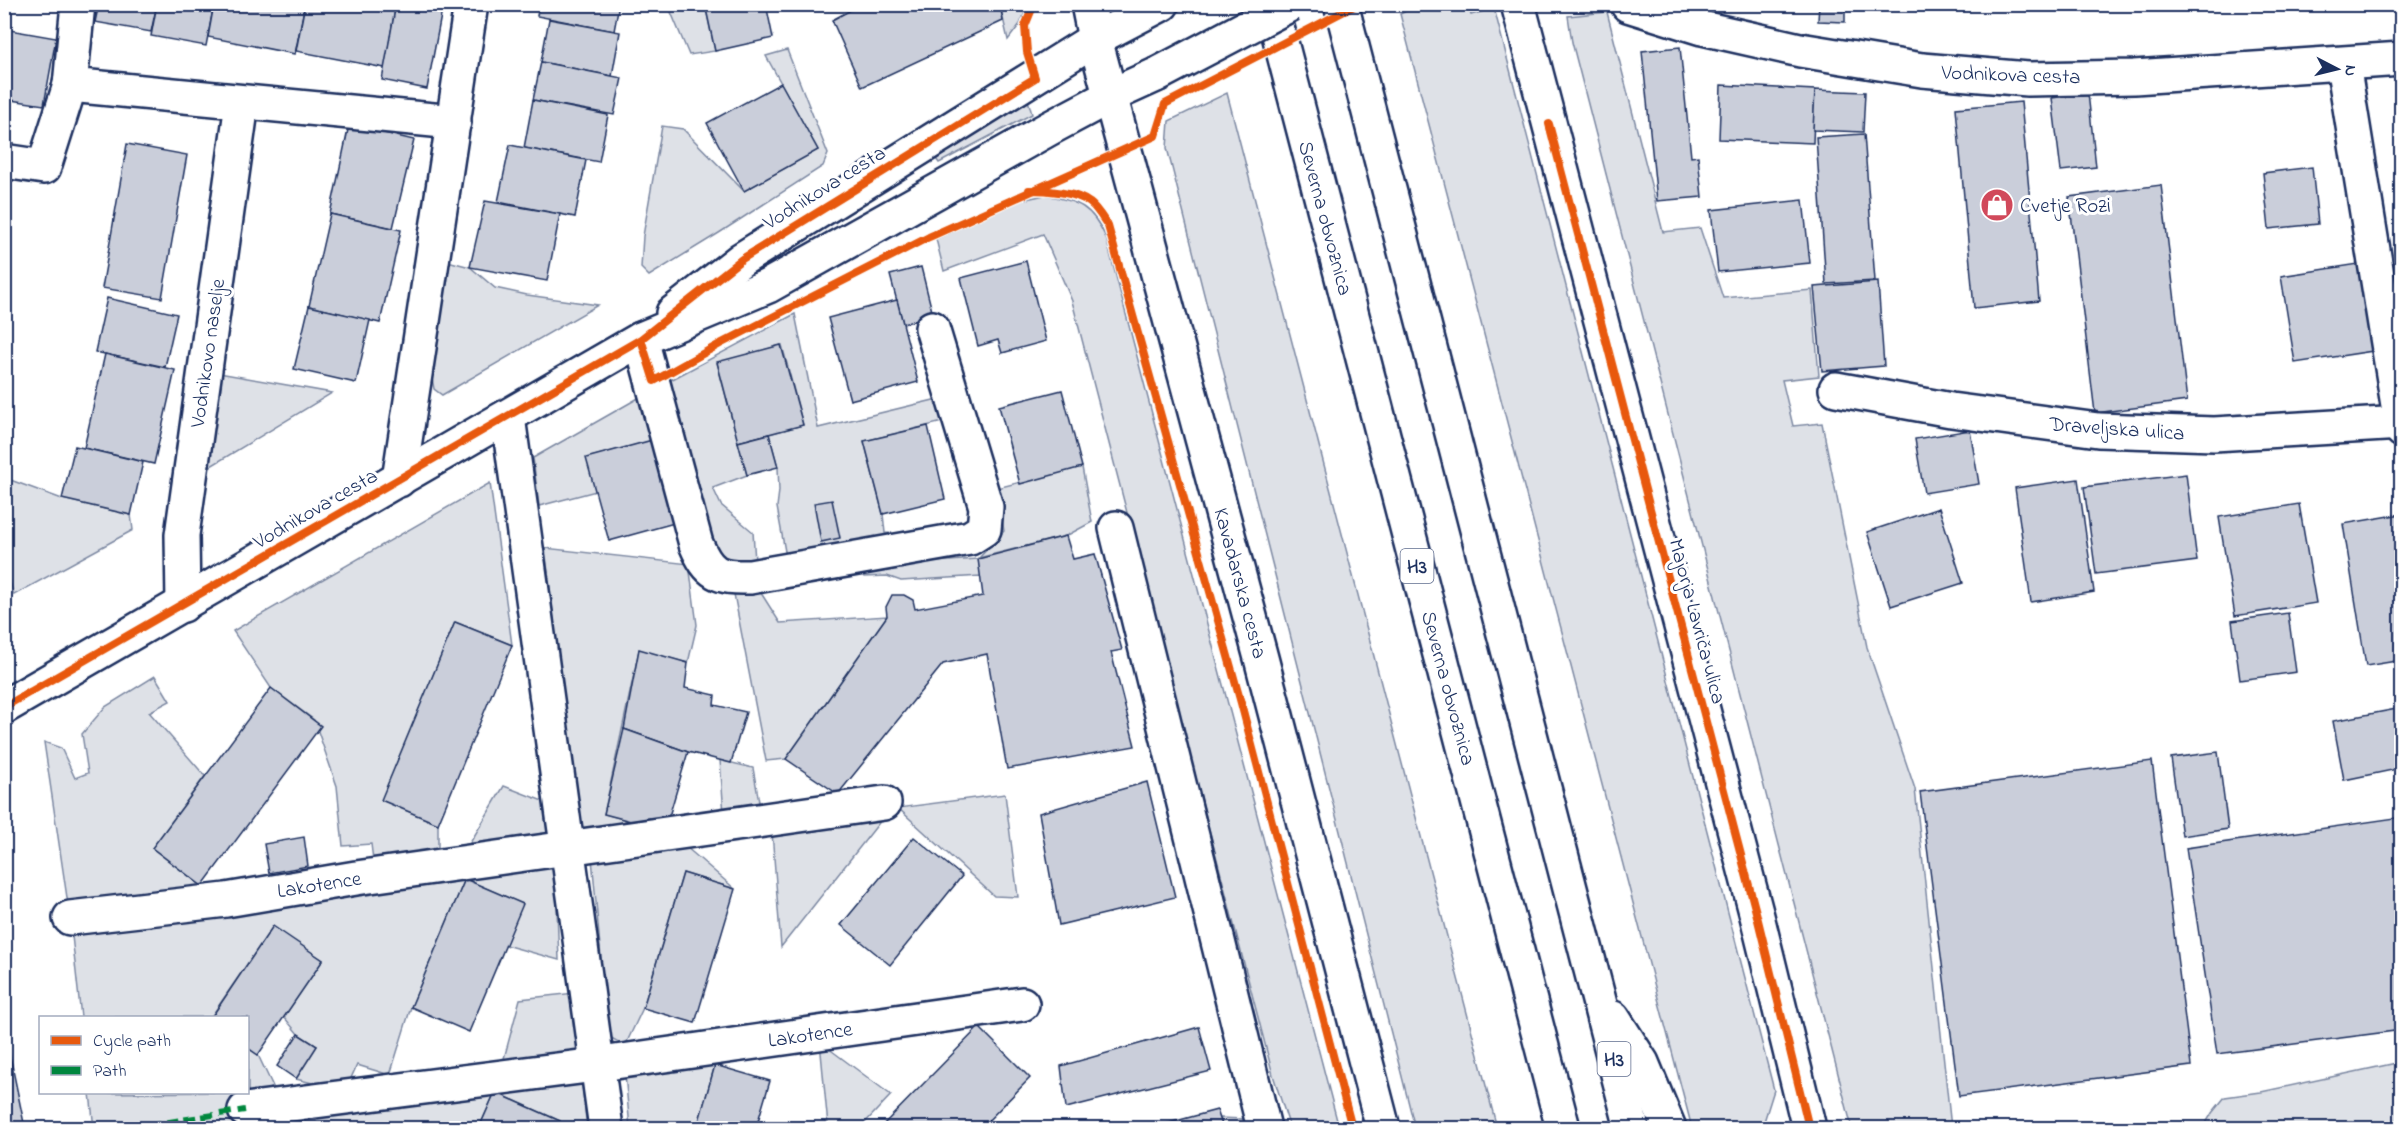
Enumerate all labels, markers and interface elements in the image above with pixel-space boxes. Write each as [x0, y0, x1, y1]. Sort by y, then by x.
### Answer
north arrow [2307, 39, 2367, 99]
street label: Vodnikova cesta [1940, 59, 2081, 93]
text: N [2337, 64, 2362, 78]
street label: Severna obvoznica [1289, 138, 1359, 299]
street label: Vodnikova cesta [757, 139, 892, 239]
shop icon: Cvetje Rozi [1979, 187, 2015, 223]
place label: Cvetje Rozi [2020, 192, 2111, 222]
street label: Vodnikovo naselje [184, 276, 234, 431]
street label: Draveljska ulica [2047, 410, 2186, 450]
street label: Vodnikova cesta [247, 462, 384, 558]
street label: Kavadarska cesta [1205, 505, 1274, 662]
street label: Majorja Lavriča ulica [1660, 536, 1733, 707]
road number: H3 [1400, 549, 1434, 583]
street label: Severna obvoznica [1412, 608, 1482, 769]
street label: Lakotence [275, 864, 364, 907]
street label: Lakotence [766, 1015, 855, 1057]
legend [39, 1016, 249, 1094]
text: Cycle path [93, 1029, 171, 1055]
road number: H3 [1598, 1042, 1630, 1076]
text: Path [93, 1059, 127, 1085]

